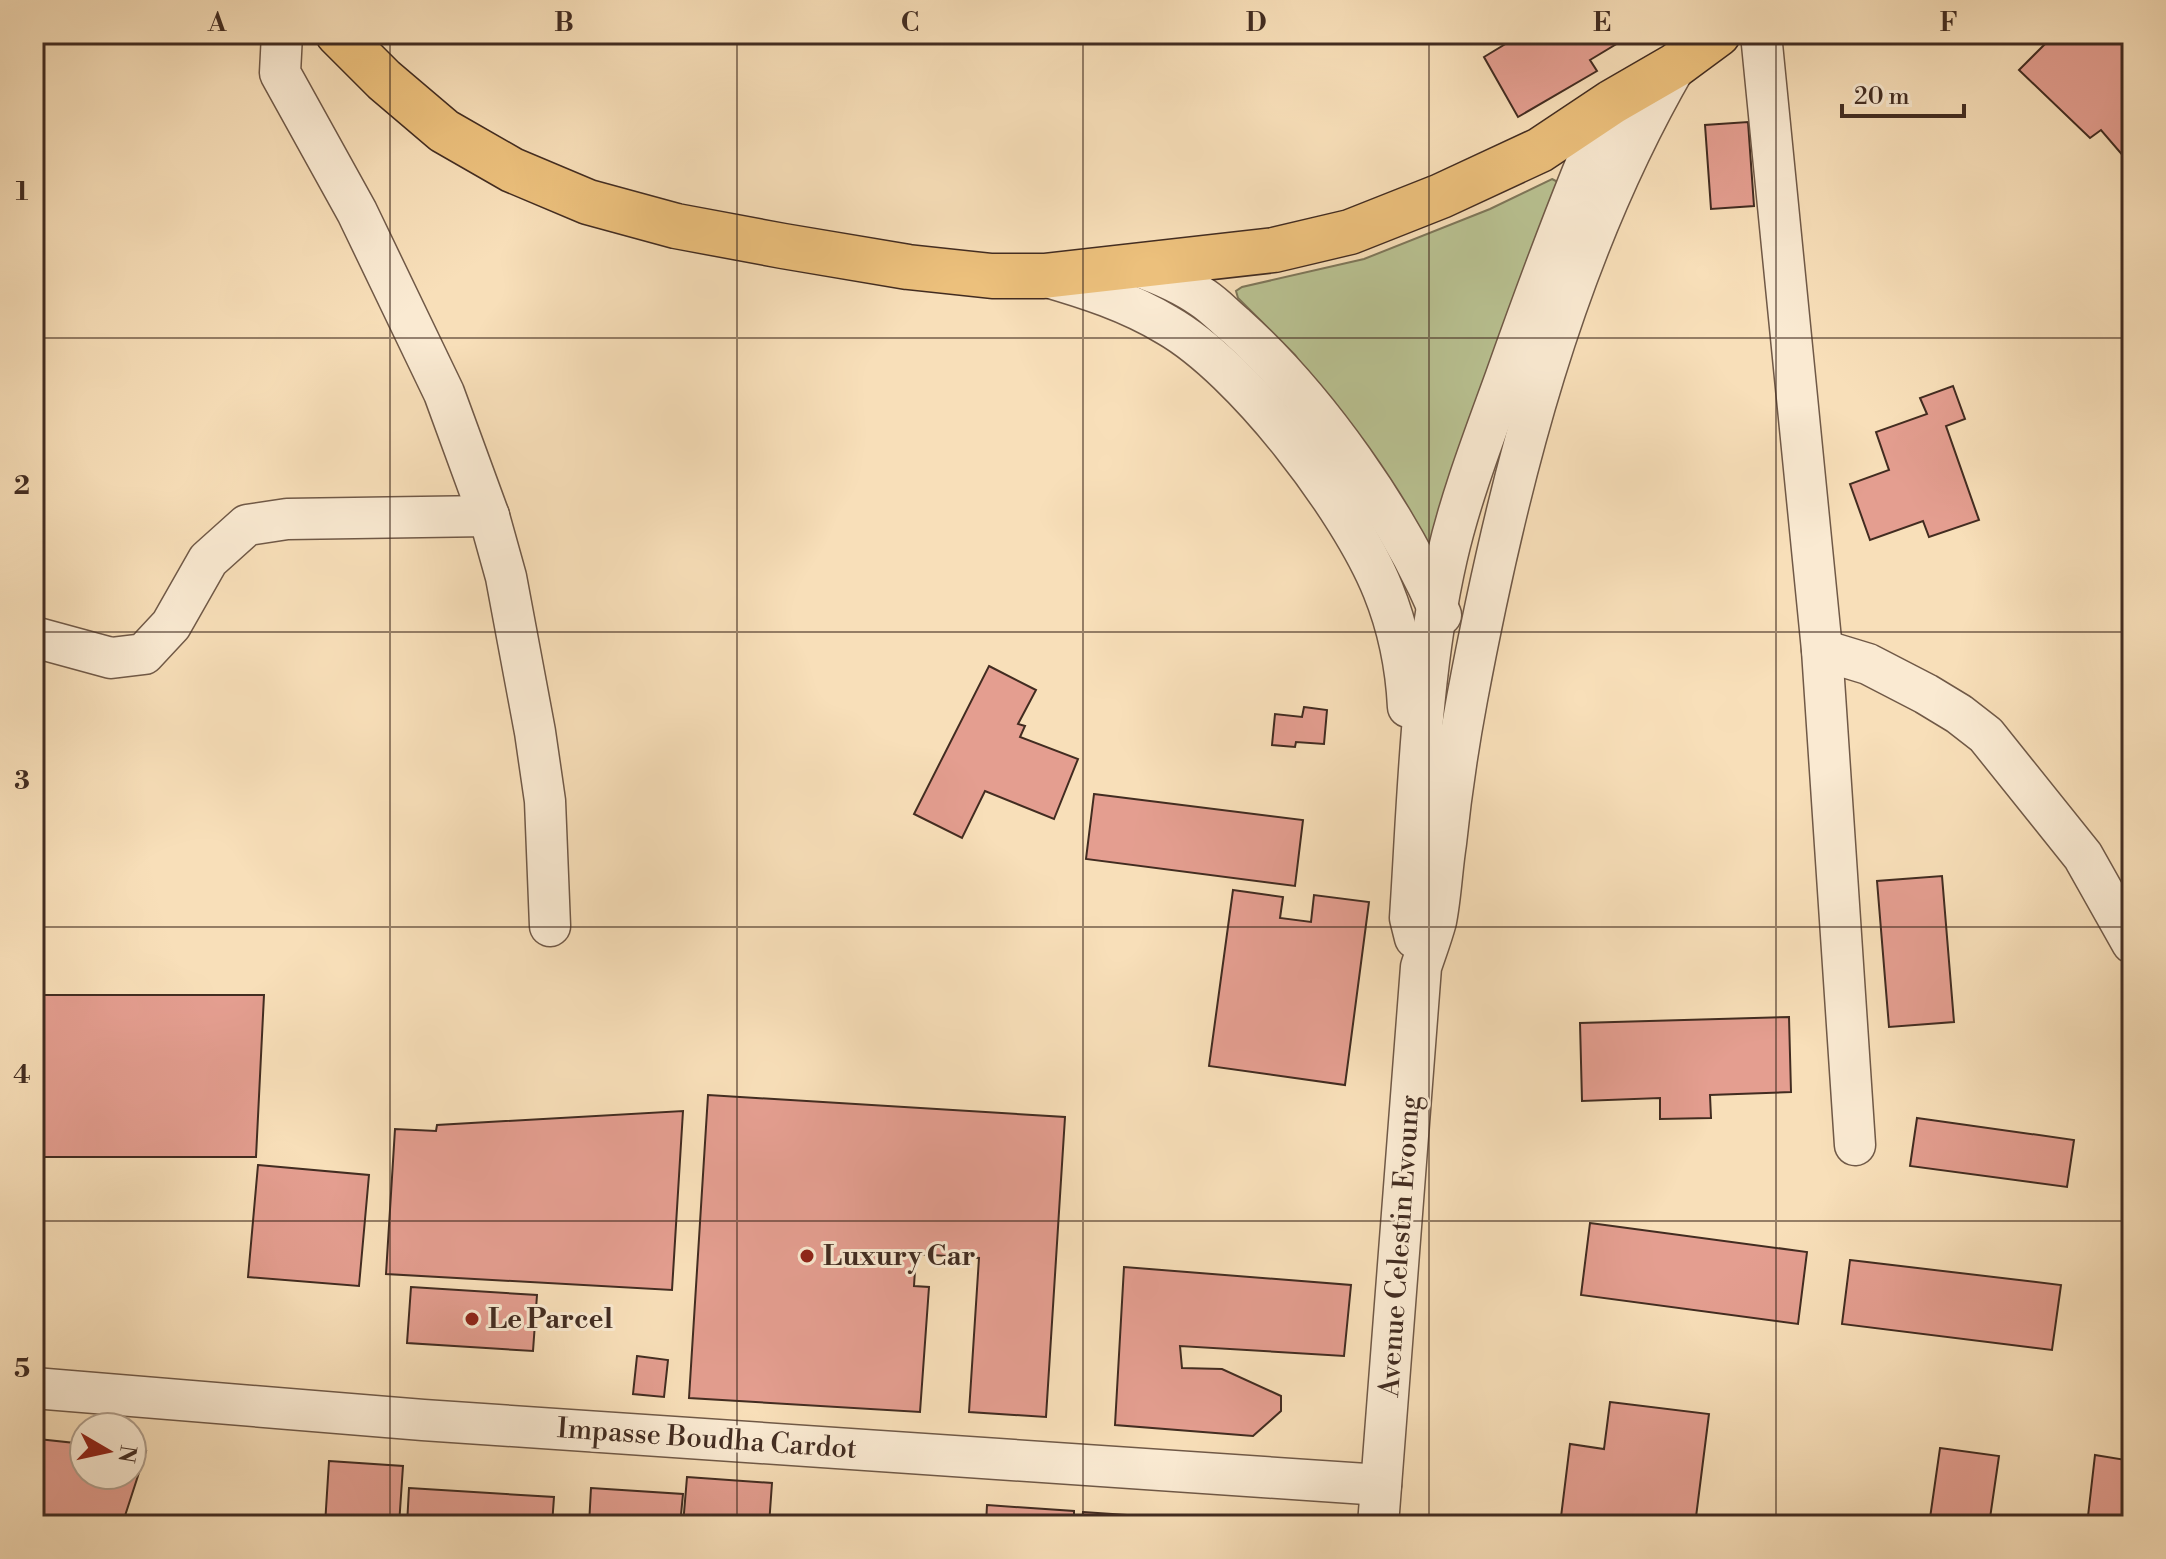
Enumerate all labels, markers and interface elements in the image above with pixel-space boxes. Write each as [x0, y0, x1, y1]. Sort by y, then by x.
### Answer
text: A [207, 7, 227, 39]
text: B [554, 7, 574, 39]
text: C [901, 7, 919, 39]
text: D [1246, 7, 1266, 39]
text: E [1593, 7, 1611, 39]
text: F [1940, 7, 1958, 39]
scale bar [1842, 68, 1964, 118]
text: 20 m [1854, 82, 1910, 112]
text: 1 [16, 176, 29, 208]
text: 2 [14, 470, 30, 502]
text: 3 [14, 765, 30, 797]
text: 4 [13, 1059, 31, 1091]
street label: Avenue Celestin Evoung [1372, 1093, 1428, 1399]
place label: Luxury Car [823, 1239, 976, 1274]
marker: Luxury Car [798, 1247, 816, 1265]
place label: Le Parcel [488, 1302, 613, 1337]
marker: Le Parcel [463, 1310, 481, 1328]
text: 5 [14, 1353, 30, 1385]
north arrow [68, 1411, 148, 1491]
street label: Impasse Boudha Cardot [556, 1411, 858, 1467]
text: N [111, 1443, 141, 1465]

